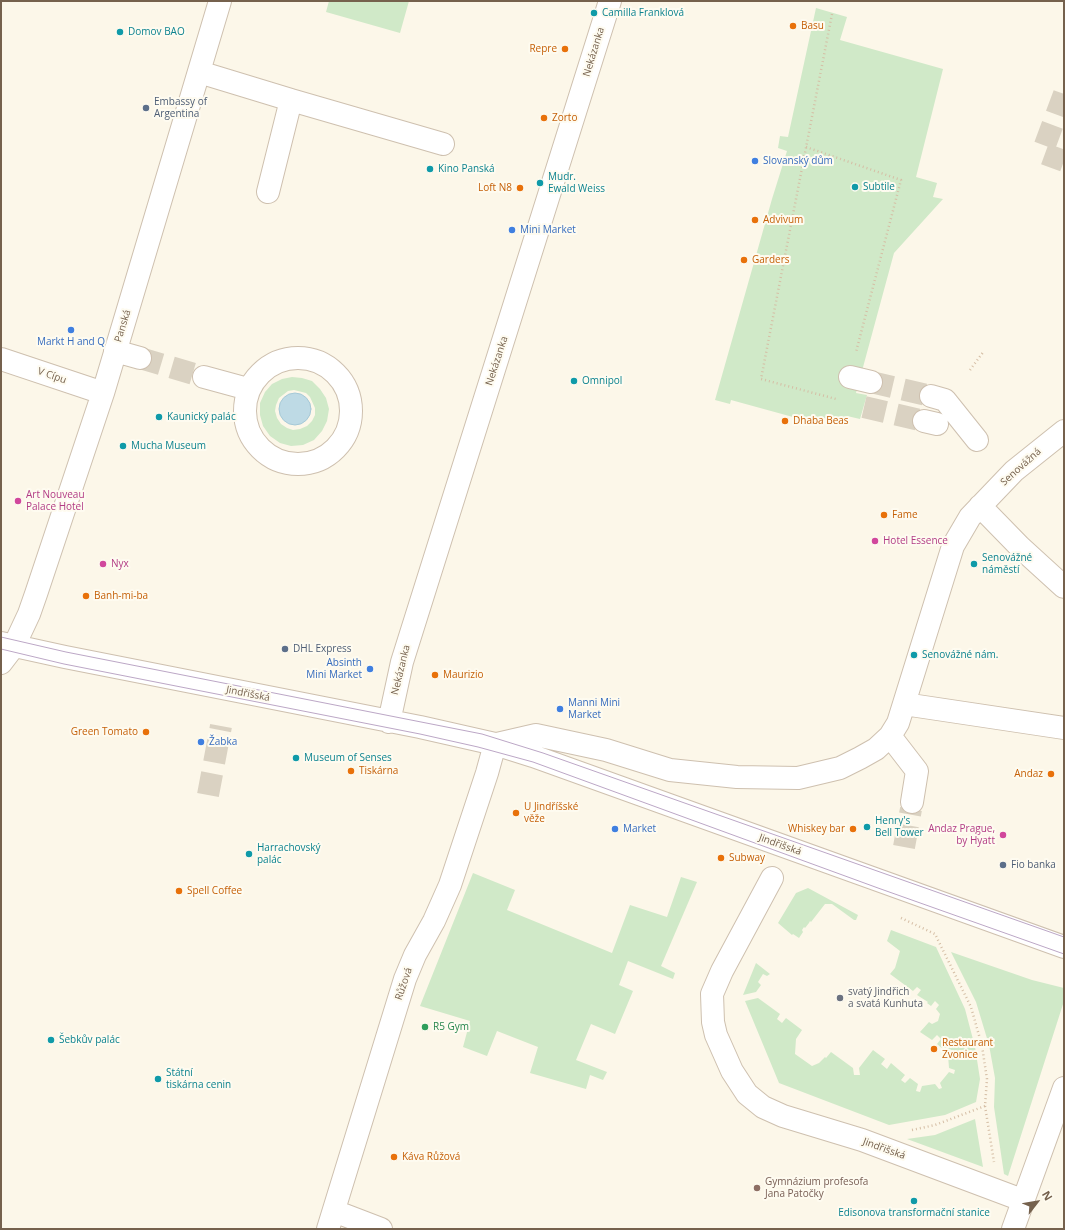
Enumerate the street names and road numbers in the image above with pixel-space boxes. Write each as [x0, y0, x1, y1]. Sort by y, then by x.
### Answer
street label: Nekázanka [581, 26, 607, 78]
street label: Panská [112, 308, 134, 344]
street label: Nekázanka [483, 335, 511, 387]
street label: V Cípu [36, 366, 68, 386]
street label: Senovážná [998, 446, 1044, 488]
street label: Nekázanka [389, 644, 413, 696]
street label: Jindřišská [225, 684, 271, 704]
street label: Jindřišská [757, 832, 803, 858]
street label: Růžová [393, 966, 415, 1002]
street label: Jindřišská [861, 1136, 907, 1162]

